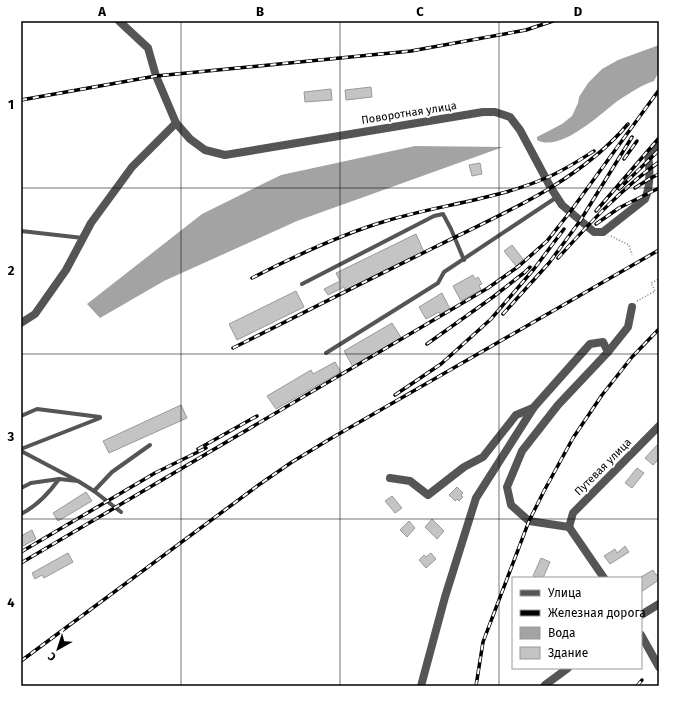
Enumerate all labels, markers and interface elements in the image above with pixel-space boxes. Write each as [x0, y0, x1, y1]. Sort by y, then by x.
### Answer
text: A [97, 4, 106, 19]
text: B [256, 4, 264, 19]
text: C [416, 4, 424, 19]
text: D [574, 4, 583, 19]
text: 1 [8, 97, 14, 112]
street label: Поворотная улица [360, 99, 458, 127]
text: 2 [8, 263, 15, 278]
text: 3 [7, 429, 15, 444]
street label: Путевая улица [572, 436, 634, 498]
legend [512, 577, 642, 669]
text: Улица [548, 586, 582, 600]
text: 4 [7, 595, 15, 610]
text: Железная дорога [548, 606, 646, 620]
text: Вода [548, 626, 575, 640]
north arrow [38, 629, 78, 669]
text: Здание [548, 646, 588, 660]
text: С [45, 649, 59, 663]

